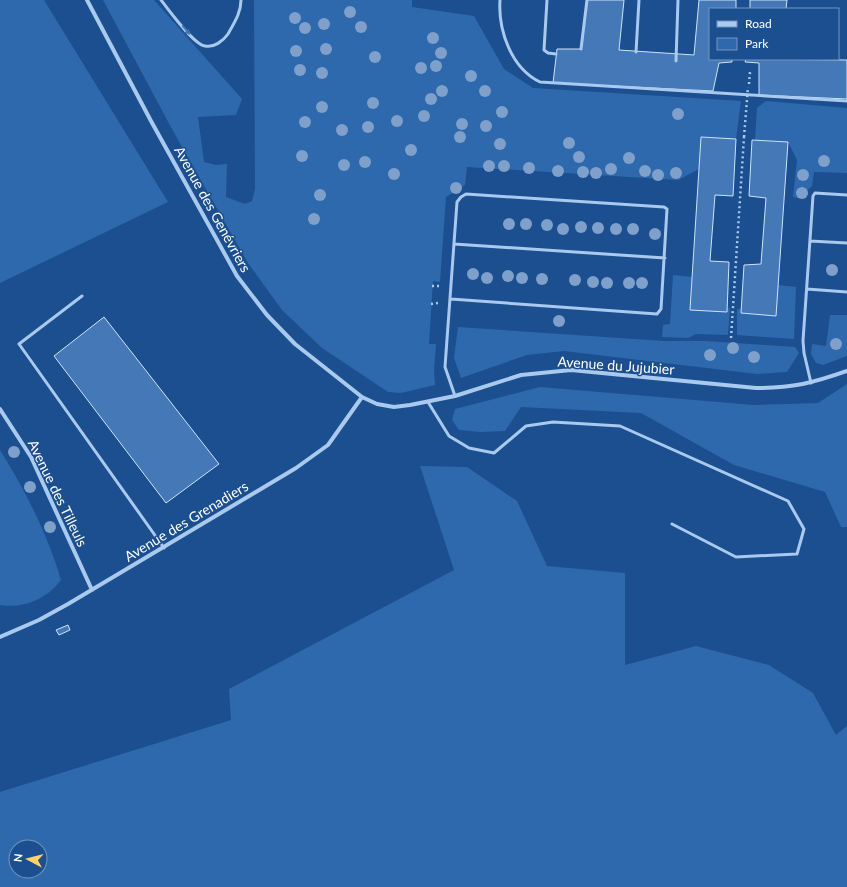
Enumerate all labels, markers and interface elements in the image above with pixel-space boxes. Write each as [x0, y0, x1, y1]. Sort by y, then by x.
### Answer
legend [709, 8, 839, 60]
text: Road [745, 16, 772, 31]
one-way arrow [181, 24, 190, 35]
text: Park [745, 36, 769, 51]
street label: Avenue des Genévriers [171, 143, 255, 275]
street label: Avenue du Jujubier [557, 352, 675, 378]
street label: Avenue des Tilleuls [25, 437, 91, 549]
street label: Avenue des Grenadiers [121, 477, 251, 565]
north arrow [8, 839, 48, 879]
text: N [11, 853, 25, 863]

